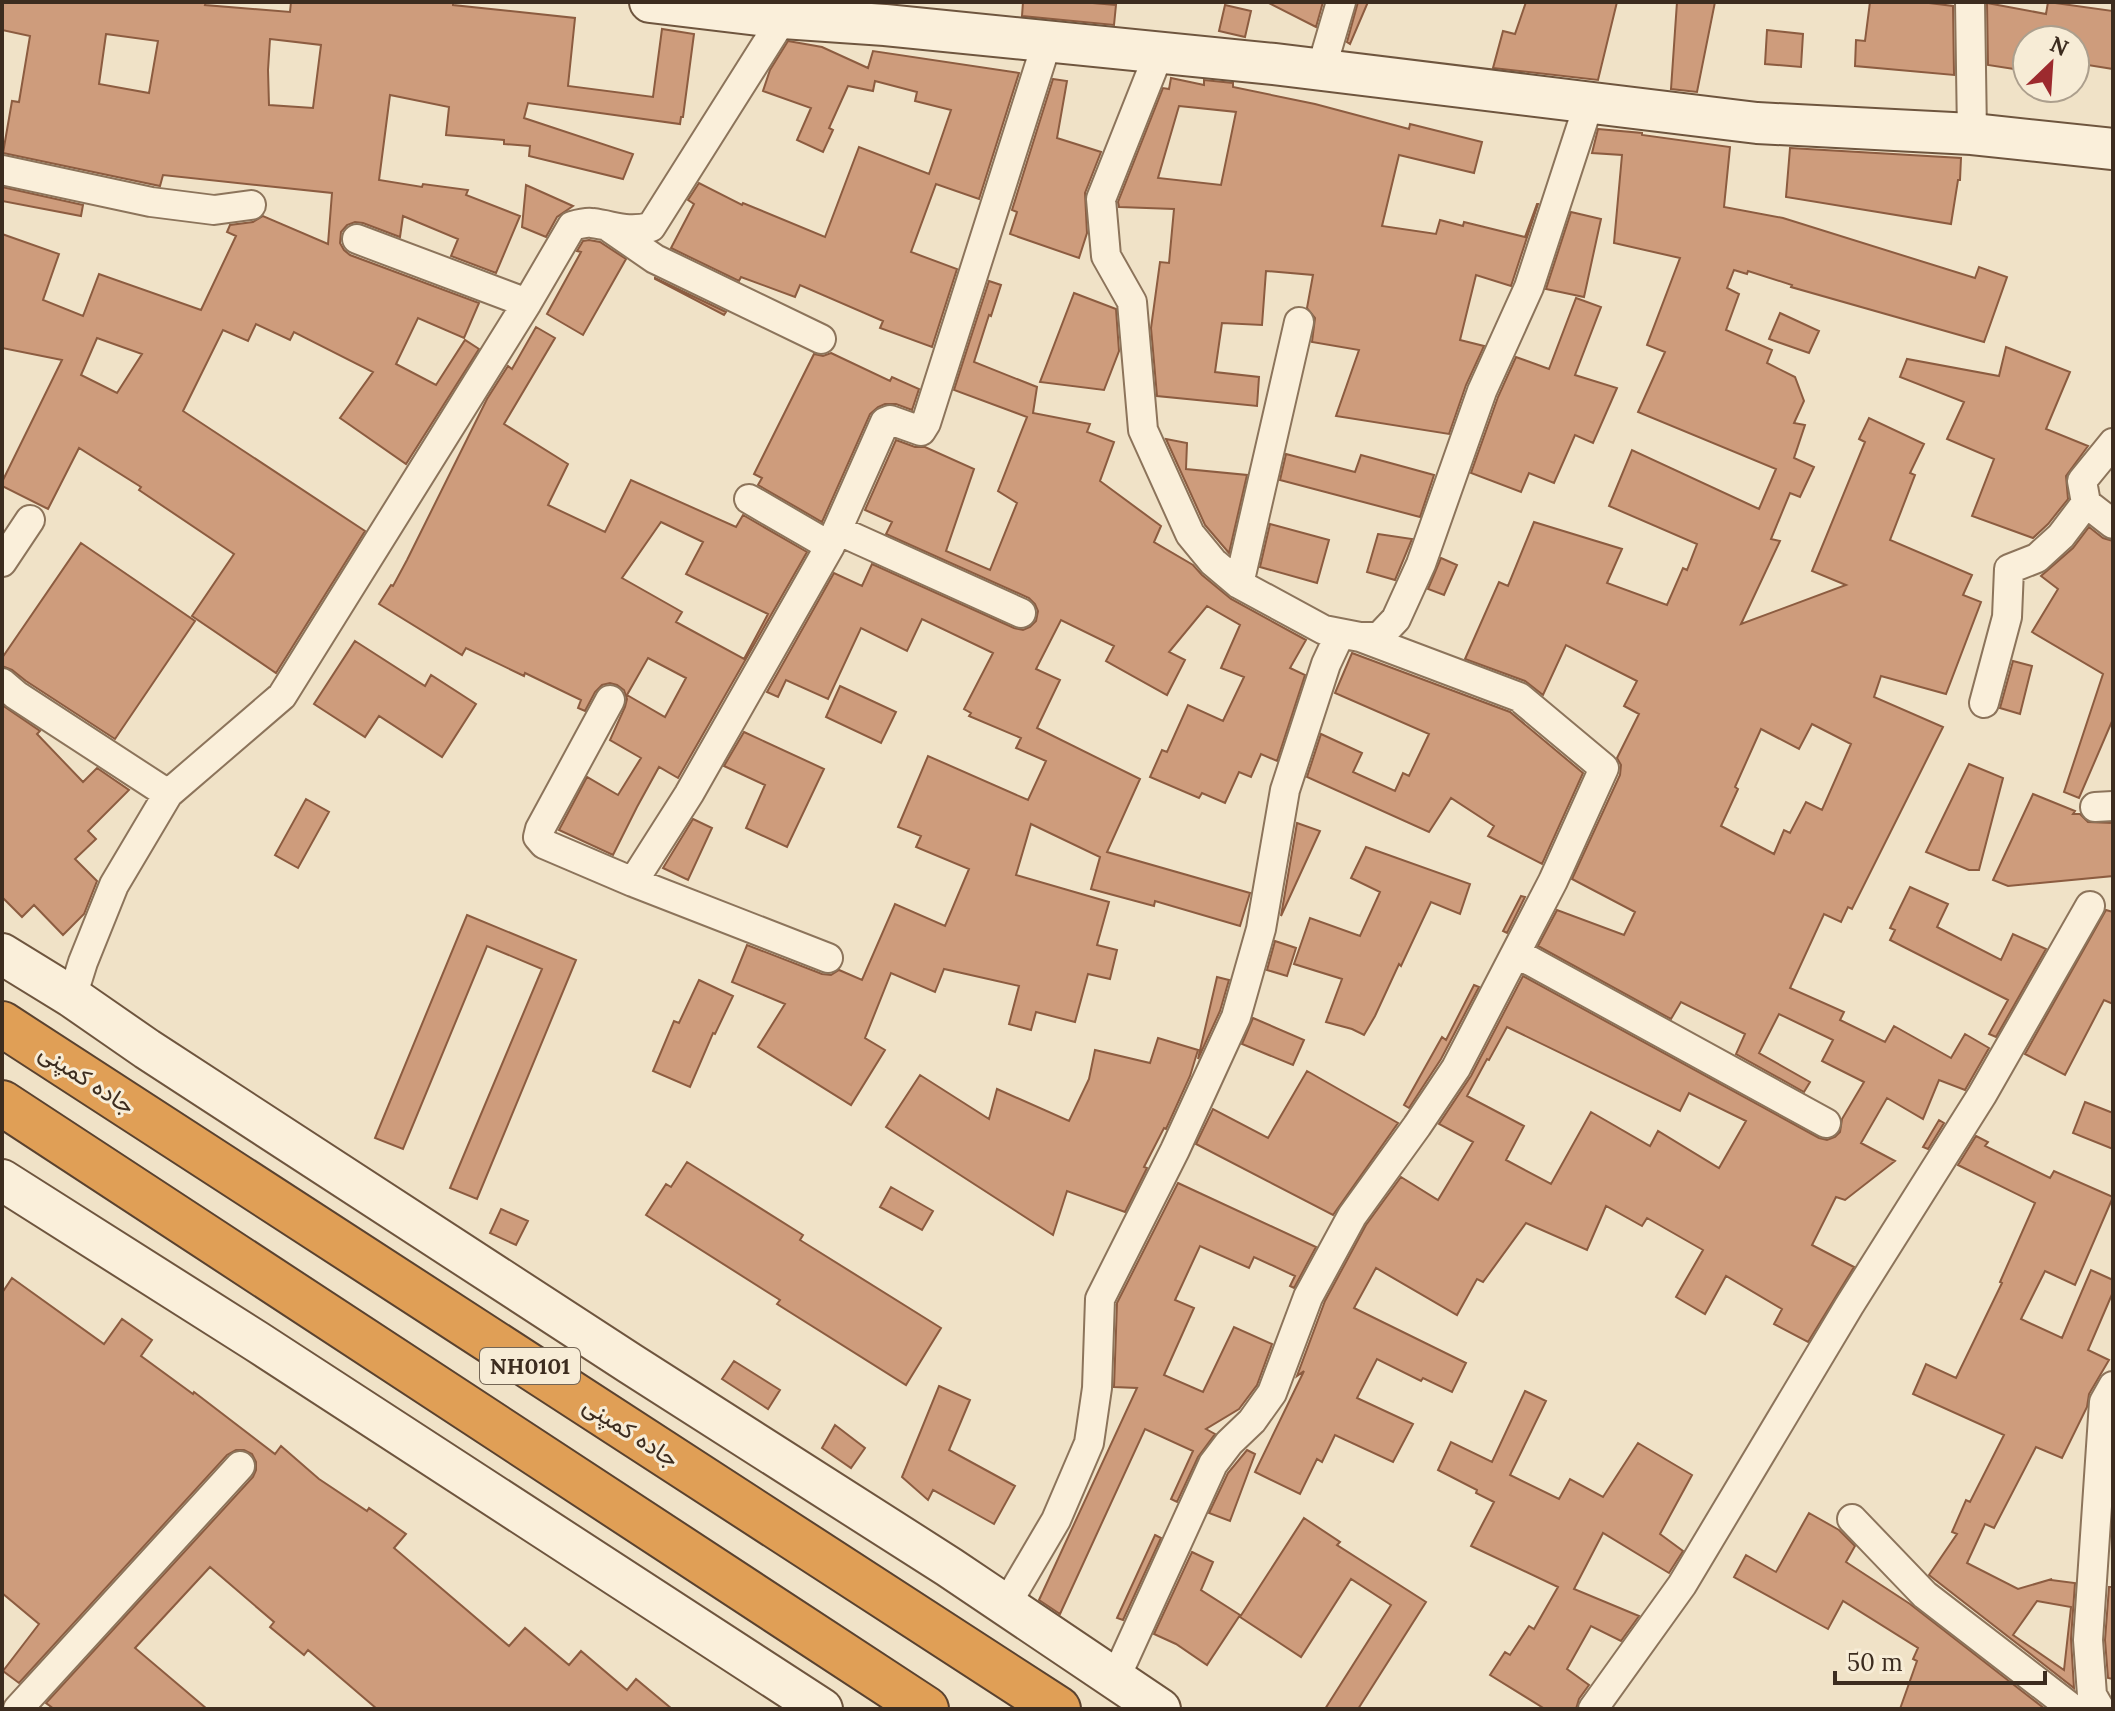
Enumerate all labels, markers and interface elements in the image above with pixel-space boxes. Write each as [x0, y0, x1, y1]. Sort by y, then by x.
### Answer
north arrow [2011, 24, 2091, 104]
text: N [2046, 30, 2073, 62]
street label: جاده کمپنی [33, 1036, 141, 1122]
road number: NH0101 [480, 1348, 580, 1384]
street label: جاده کمپنی [577, 1389, 685, 1475]
scale bar [1835, 1635, 2045, 1685]
text: 50 m [1847, 1647, 1903, 1678]

